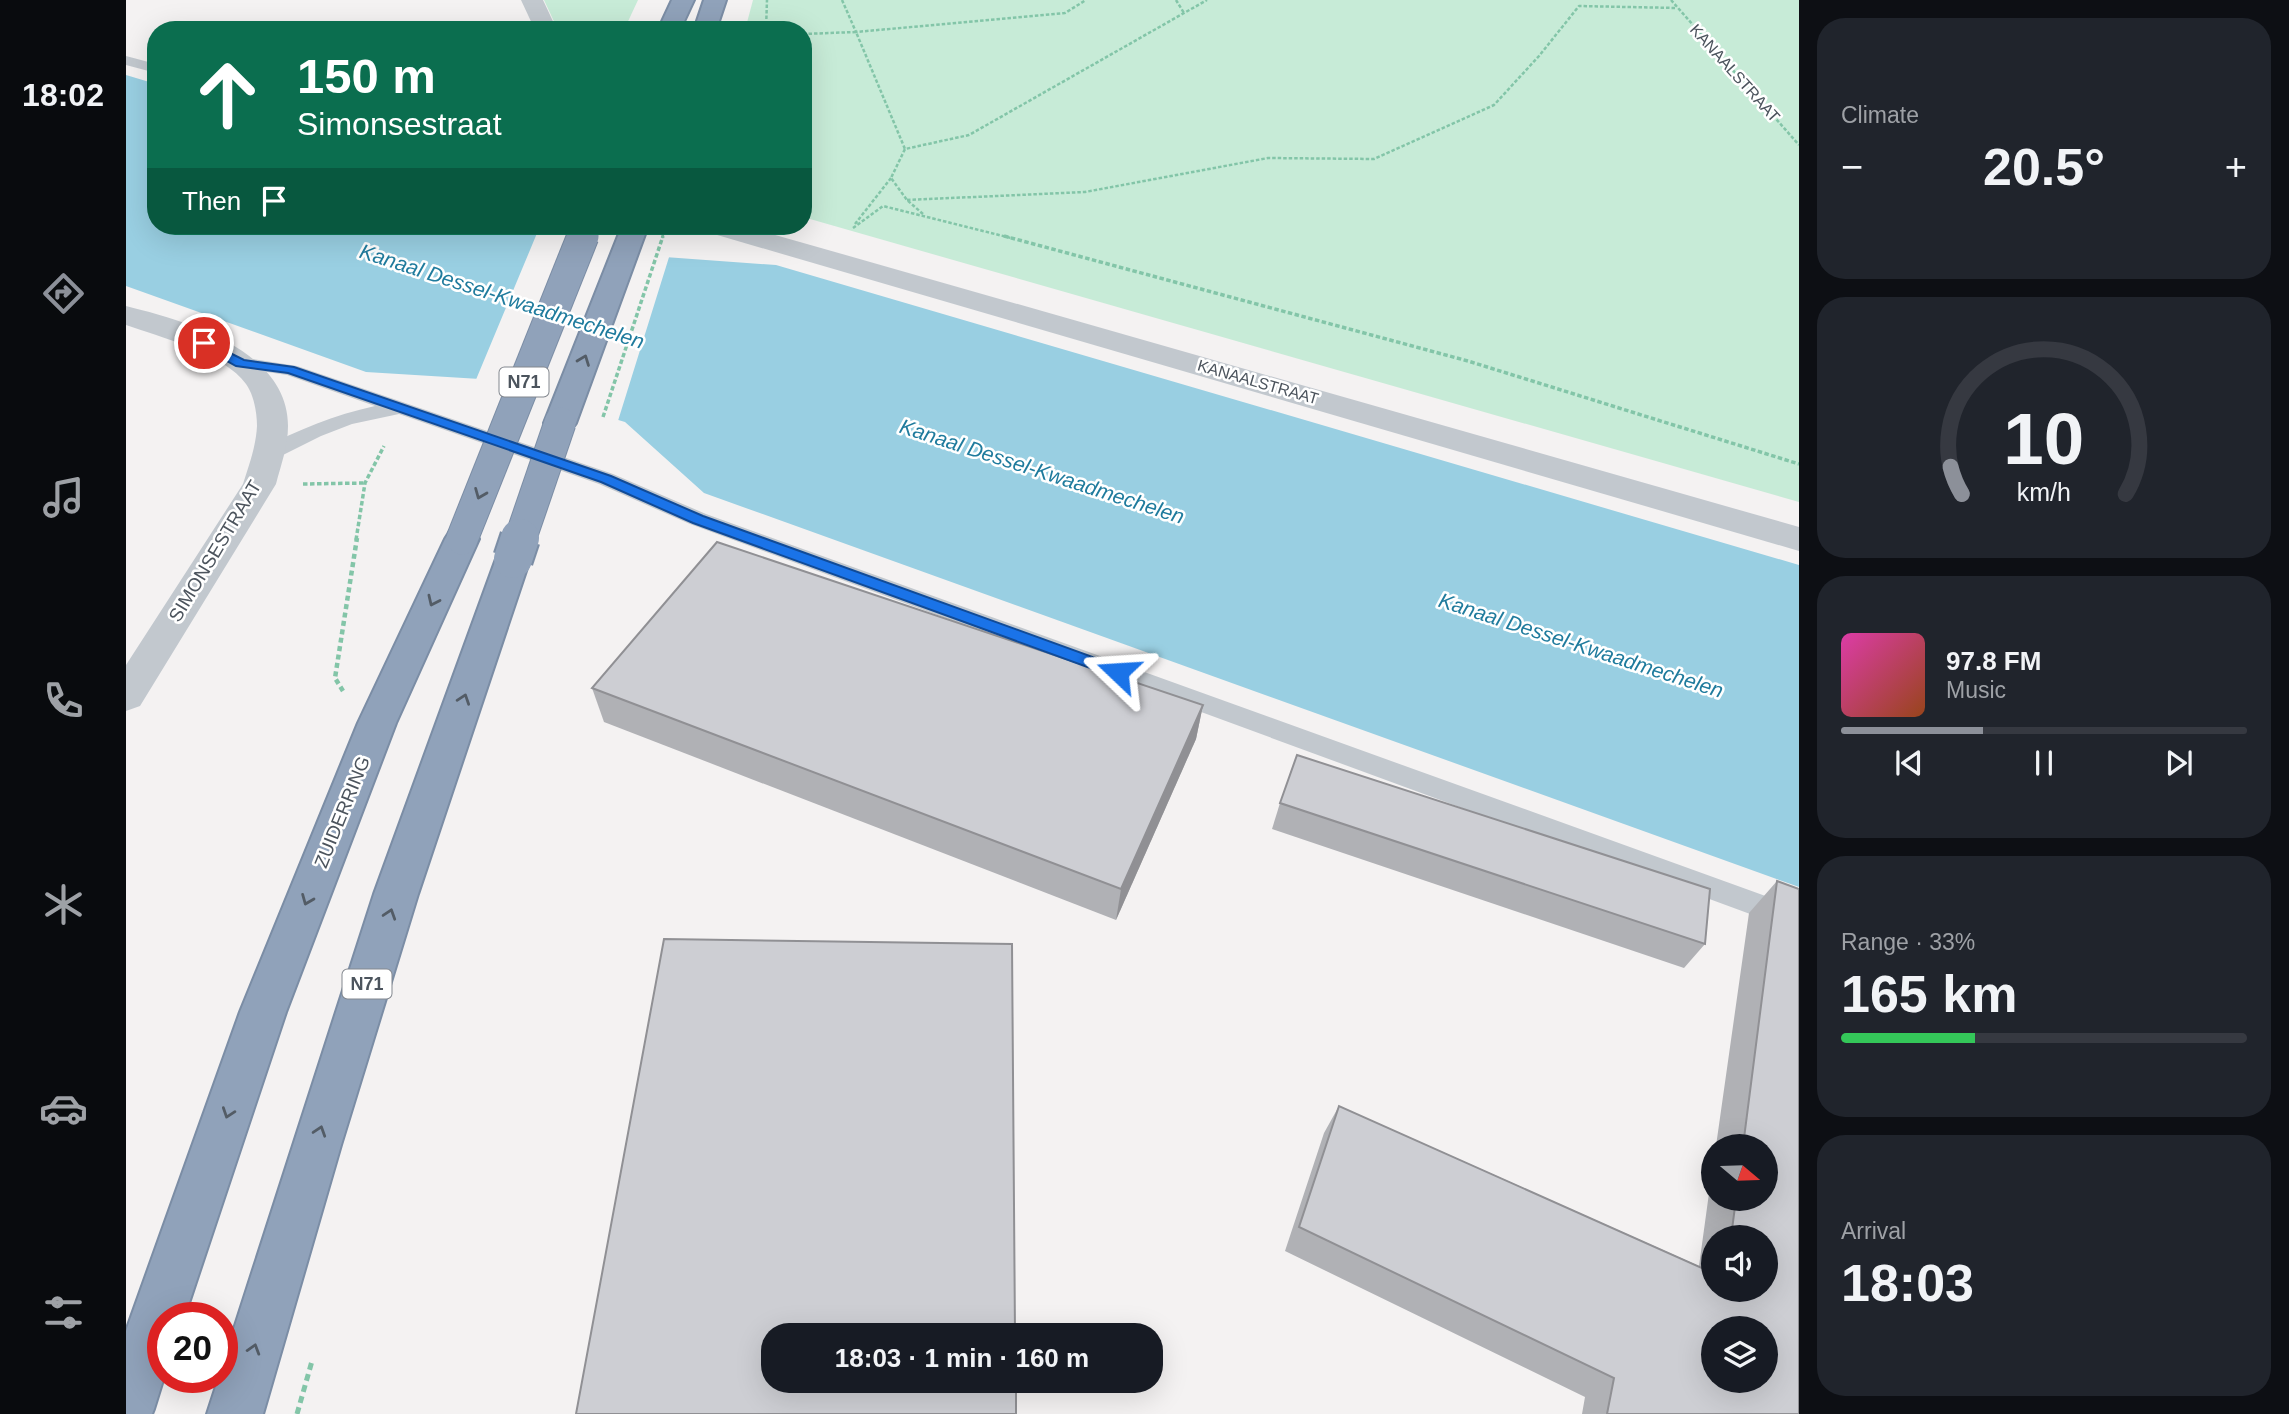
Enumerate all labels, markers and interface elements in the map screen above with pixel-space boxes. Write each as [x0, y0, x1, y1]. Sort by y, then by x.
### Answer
street label: KANAALSTRAAT [1687, 21, 1783, 125]
icon: ahead [182, 49, 273, 140]
text: 150 m [297, 49, 436, 103]
text: 18:02 [22, 77, 104, 113]
text: Climate [1841, 102, 1919, 128]
text: Simonsestraat [297, 106, 502, 142]
text: 20.5° [1983, 138, 2105, 196]
text: − [1841, 146, 1863, 188]
text: + [2225, 146, 2247, 188]
icon: arrive [255, 182, 293, 220]
text: Then [182, 186, 241, 216]
water label: Kanaal Dessel-Kwaadmechelen [357, 239, 647, 353]
icon: directions [39, 269, 88, 318]
pin [174, 313, 234, 373]
icon: arrive [185, 324, 223, 362]
one-way arrow [576, 354, 590, 366]
street label: KANAALSTRAAT [1196, 357, 1321, 407]
road number: N71 [500, 368, 548, 396]
text: 10 [2004, 398, 2084, 479]
water label: Kanaal Dessel-Kwaadmechelen [897, 414, 1187, 528]
icon: music [39, 473, 88, 522]
street label: SIMONSESTRAAT [164, 476, 266, 625]
text: km/h [2017, 478, 2071, 506]
one-way arrow [474, 487, 488, 499]
water label: Kanaal Dessel-Kwaadmechelen [1436, 588, 1726, 702]
one-way arrow [427, 594, 441, 606]
position arrow [1081, 635, 1155, 709]
text: 97.8 FM [1946, 646, 2041, 676]
icon: phone [39, 676, 88, 725]
text: Music [1946, 677, 2006, 703]
one-way arrow [456, 694, 470, 706]
icon: previous [1890, 744, 1928, 782]
icon: pause [2025, 744, 2063, 782]
icon: next [2160, 744, 2198, 782]
street label: ZUIDERRING [310, 753, 374, 871]
icon: climate [39, 880, 88, 929]
one-way arrow [302, 893, 316, 905]
one-way arrow [382, 909, 396, 921]
text: Range · 33% [1841, 929, 1975, 955]
text: 165 km [1841, 965, 2017, 1023]
road number: N71 [342, 970, 392, 999]
icon: car [39, 1084, 88, 1133]
one-way arrow [222, 1107, 236, 1119]
one-way arrow [312, 1125, 326, 1138]
north arrow [1701, 1134, 1778, 1211]
map controls [1701, 1134, 1778, 1393]
text: Arrival [1841, 1218, 1906, 1244]
button: sound [1701, 1225, 1778, 1302]
text: 18:03 [1841, 1254, 1974, 1312]
icon: filters [39, 1288, 88, 1337]
speed limit sign: 20 [147, 1302, 238, 1393]
button: layers [1701, 1316, 1778, 1393]
one-way arrow [246, 1343, 261, 1355]
text: 18:03 · 1 min · 160 m [835, 1343, 1089, 1373]

